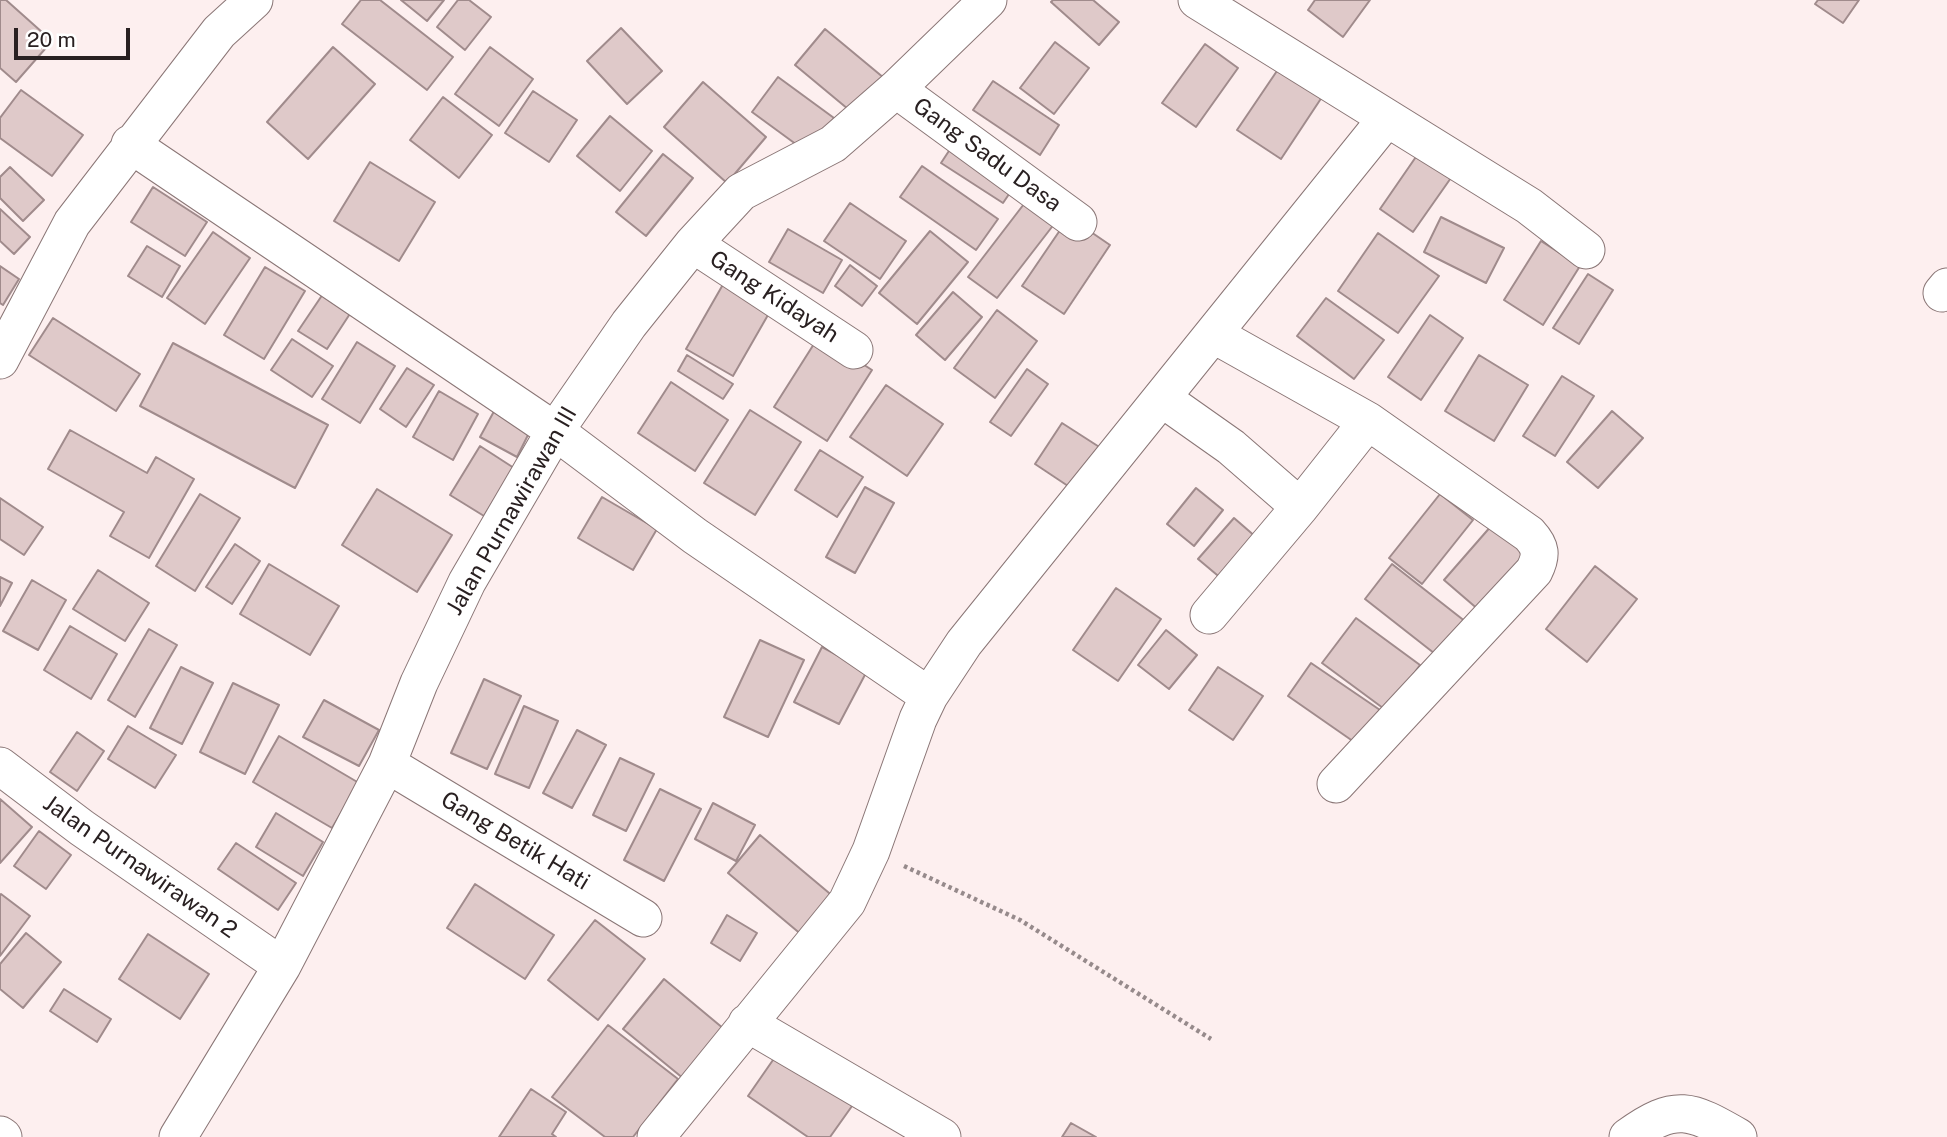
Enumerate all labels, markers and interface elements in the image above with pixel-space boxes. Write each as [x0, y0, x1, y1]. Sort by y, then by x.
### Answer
scale bar [18, 14, 133, 58]
text: 20 m [27, 27, 76, 52]
street label: Gang Sadu Dasa [908, 92, 1066, 218]
street label: Gang Kidayah [704, 245, 844, 349]
street label: Jalan Purnawirawan III [441, 402, 583, 620]
street label: Gang Betik Hati [436, 786, 594, 896]
street label: Jalan Purnawirawan 2 [38, 790, 242, 944]

